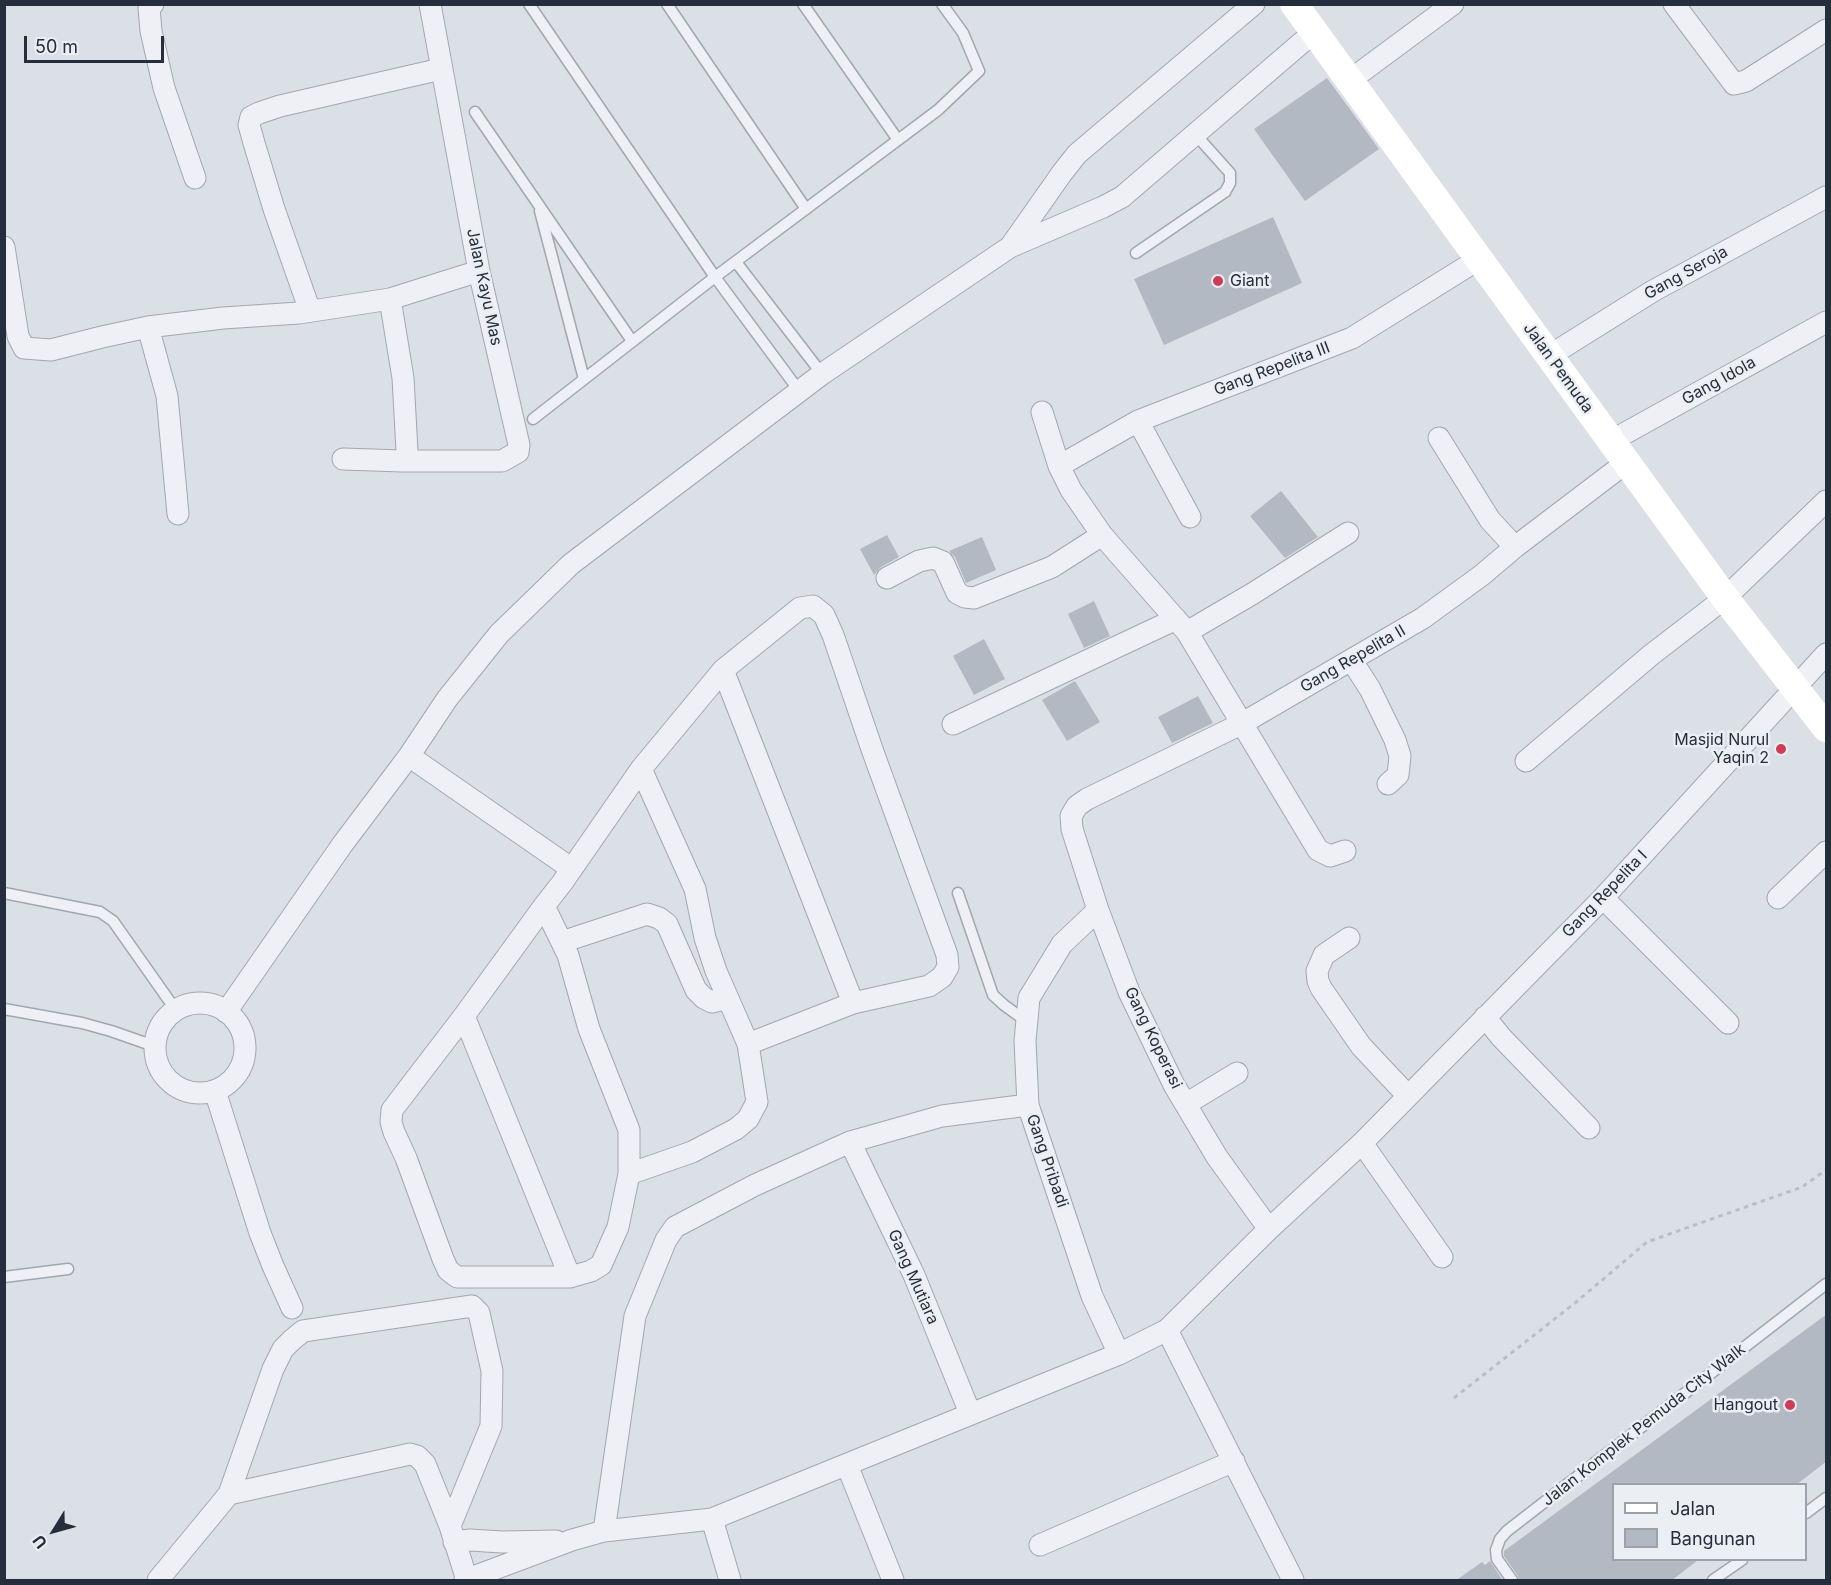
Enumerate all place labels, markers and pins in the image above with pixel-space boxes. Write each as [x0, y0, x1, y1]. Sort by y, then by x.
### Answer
place label: Giant [1230, 271, 1269, 291]
marker: Giant [1211, 274, 1225, 288]
place label: Masjid Nurul Yaqin 2 [1674, 730, 1769, 768]
marker: Masjid Nurul Yaqin 2 [1774, 742, 1788, 756]
place label: Hangout [1714, 1395, 1778, 1415]
marker: Hangout [1783, 1398, 1797, 1412]

